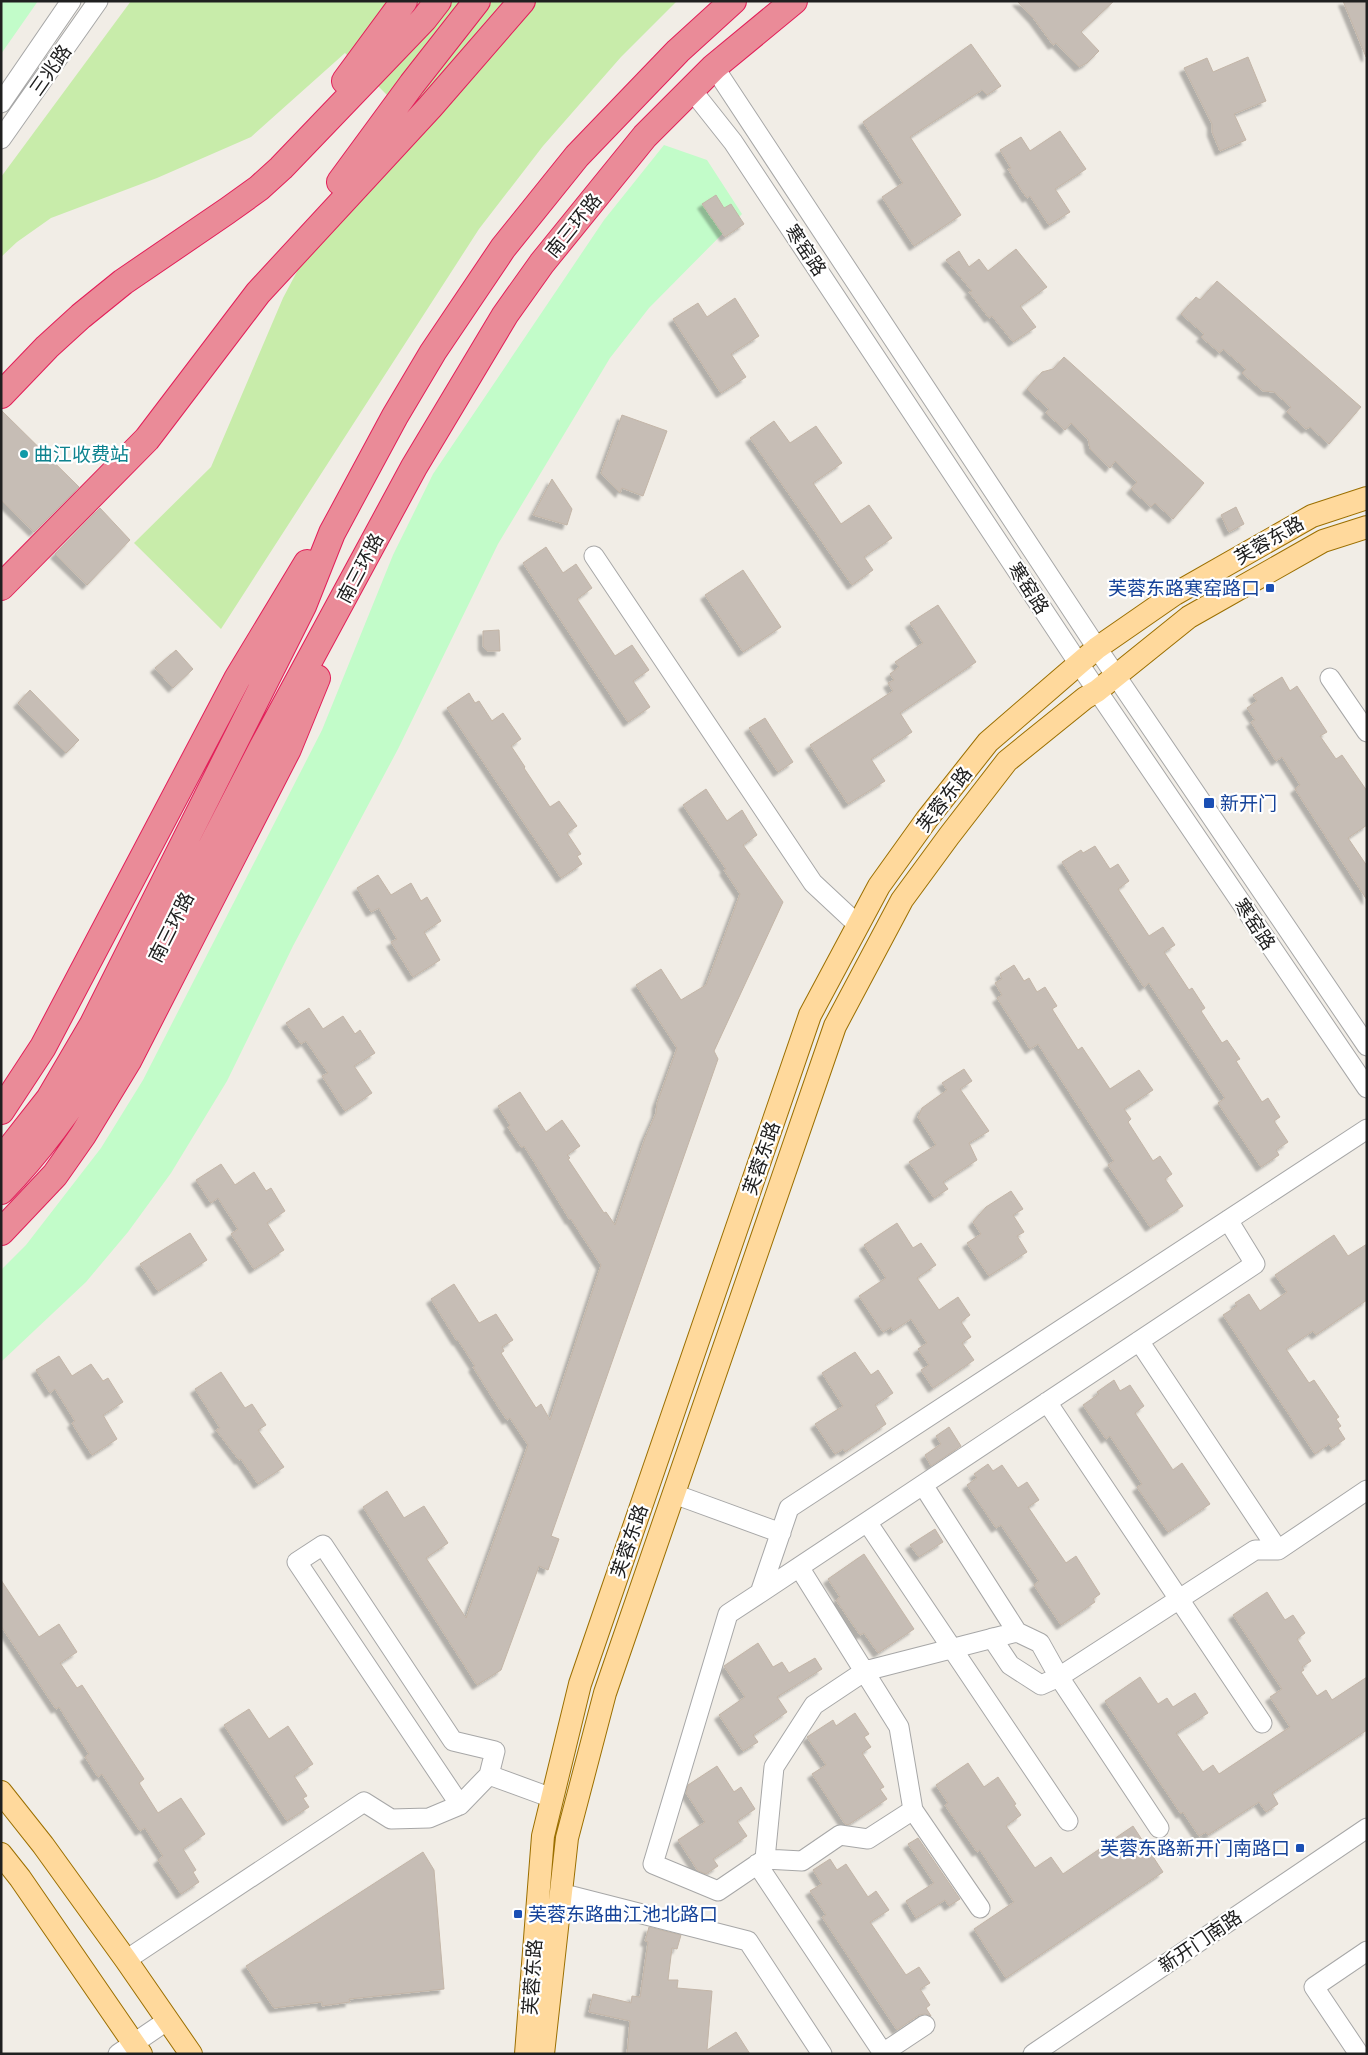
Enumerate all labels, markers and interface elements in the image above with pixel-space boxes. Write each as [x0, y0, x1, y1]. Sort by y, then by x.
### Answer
street label: 三兆路 [25, 40, 76, 100]
street label: 南三环路 [541, 189, 606, 262]
street label: 寒窑路 [780, 220, 831, 280]
place label: 曲江收费站 [34, 443, 129, 466]
marker: 曲江收费站 [18, 448, 30, 460]
street label: 芙蓉东路 [1231, 511, 1308, 569]
street label: 南三环路 [332, 529, 388, 607]
street label: 寒窑路 [1003, 558, 1054, 618]
place label: 芙蓉东路寒窑路口 [1108, 577, 1260, 600]
marker: 芙蓉东路寒窑路口 [1264, 582, 1276, 594]
street label: 芙蓉东路 [912, 762, 977, 836]
place label: 新开门 [1220, 792, 1277, 815]
marker: 新开门 [1202, 796, 1216, 810]
street label: 南三环路 [144, 888, 199, 966]
street label: 寒窑路 [1229, 894, 1280, 954]
street label: 芙蓉东路 [738, 1118, 785, 1198]
street label: 芙蓉东路 [606, 1501, 653, 1581]
place label: 芙蓉东路新开门南路口 [1100, 1837, 1290, 1860]
marker: 芙蓉东路新开门南路口 [1294, 1842, 1306, 1854]
place label: 芙蓉东路曲江池北路口 [528, 1903, 718, 1926]
street label: 新开门南路 [1154, 1905, 1246, 1978]
marker: 芙蓉东路曲江池北路口 [512, 1908, 524, 1920]
street label: 芙蓉东路 [518, 1938, 547, 2016]

